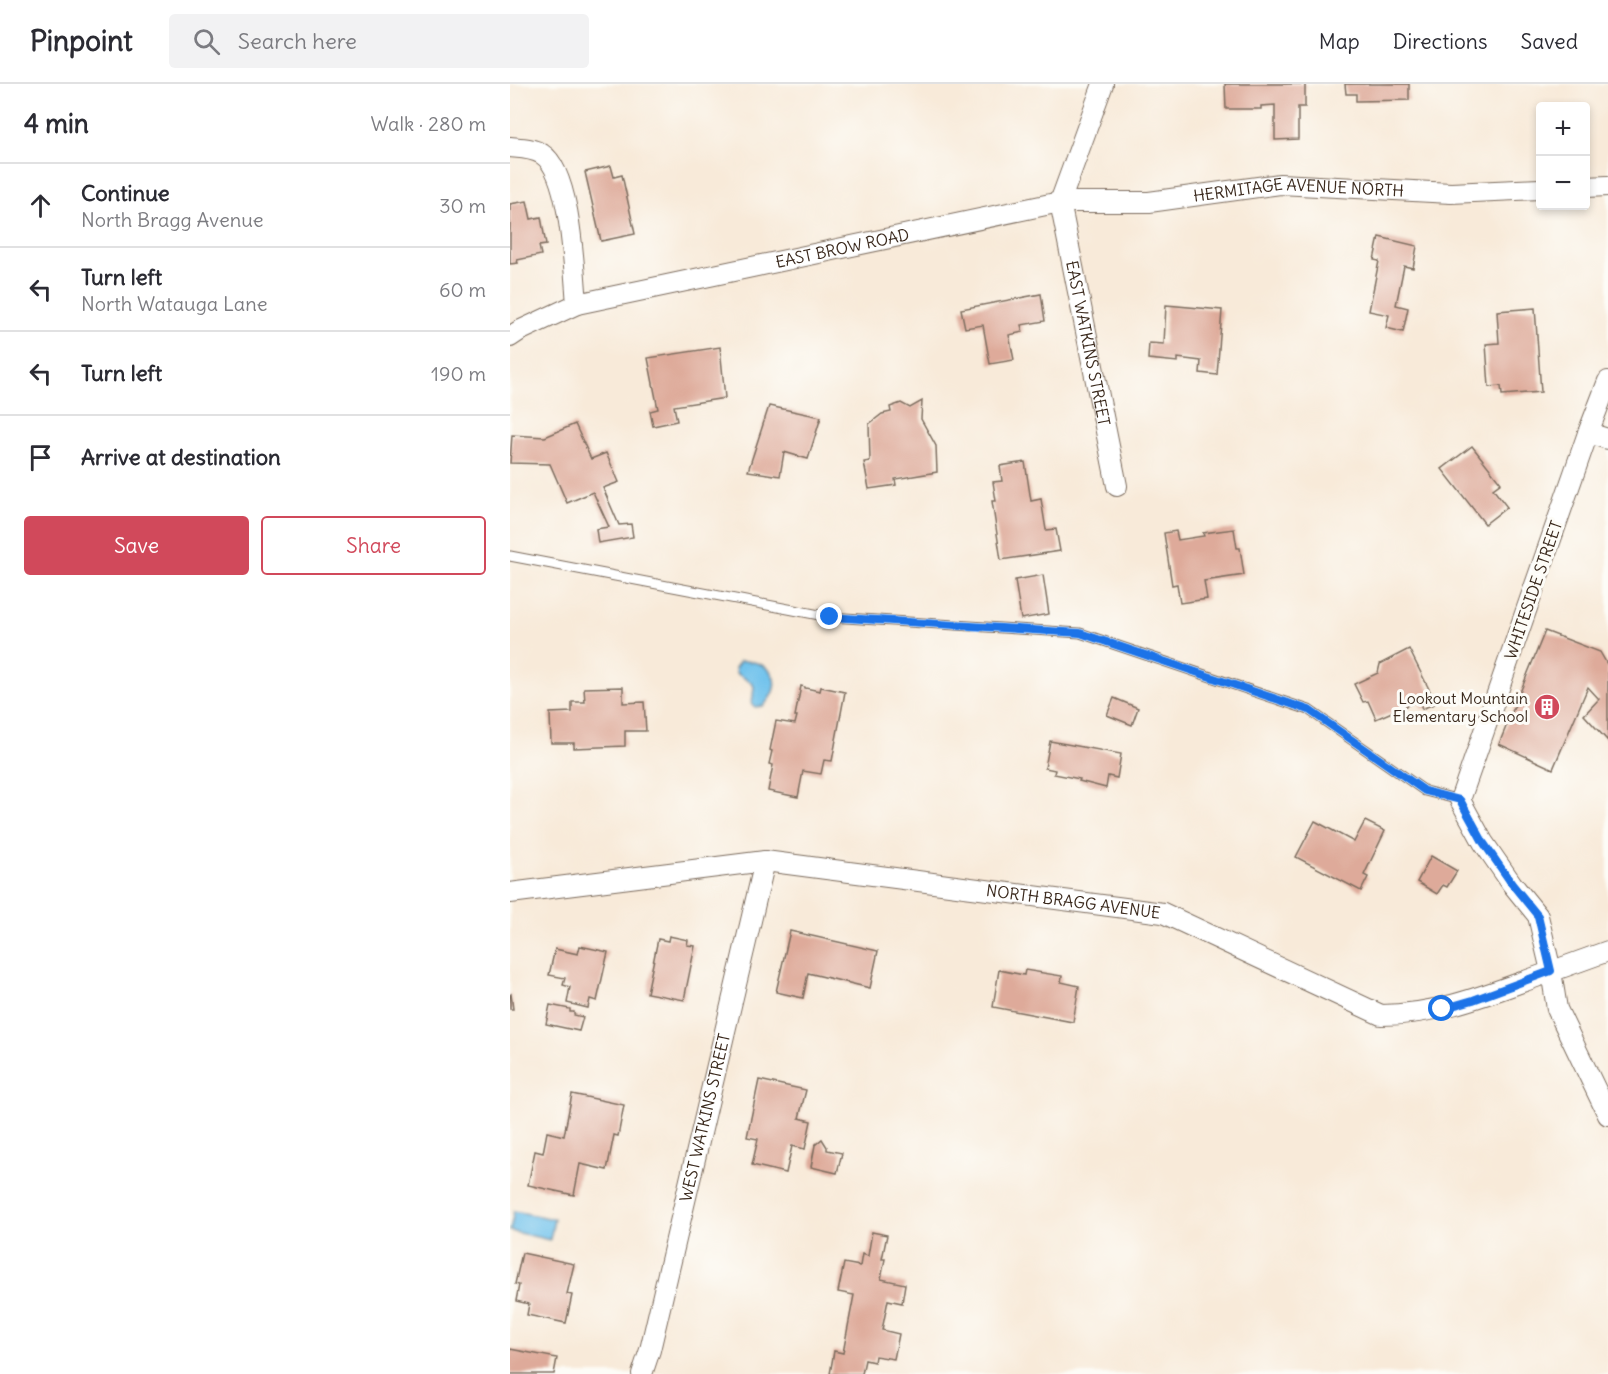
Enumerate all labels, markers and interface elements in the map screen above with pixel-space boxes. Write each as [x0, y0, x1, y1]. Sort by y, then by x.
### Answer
search box [169, 14, 589, 68]
text: Pinpoint [30, 23, 133, 59]
icon: search [190, 25, 223, 58]
text: Search here [238, 27, 357, 55]
text: Map [1319, 28, 1360, 55]
text: Directions [1393, 28, 1487, 55]
text: Saved [1520, 28, 1578, 55]
map controls [1536, 102, 1590, 210]
button: + [1536, 102, 1590, 156]
text: 4 min [24, 107, 89, 140]
text: Walk · 280 m [370, 111, 486, 136]
button: − [1536, 156, 1590, 210]
street label: HERMITAGE AVENUE NORTH [1192, 174, 1404, 206]
text: Continue [81, 179, 170, 207]
icon: ahead [24, 189, 57, 222]
text: 30 m [439, 193, 486, 218]
text: North Bragg Avenue [81, 207, 264, 232]
street label: EAST BROW ROAD [774, 224, 911, 272]
street label: EAST WATKINS STREET [1062, 259, 1115, 428]
text: Turn left [81, 263, 162, 291]
icon: left [24, 273, 57, 306]
text: 60 m [439, 277, 486, 302]
text: North Watauga Lane [81, 291, 268, 316]
icon: left [24, 357, 57, 390]
text: Turn left [81, 359, 162, 387]
text: 190 m [431, 361, 486, 386]
icon: arrive [24, 441, 57, 474]
text: Arrive at destination [81, 443, 281, 471]
button: Save [24, 516, 249, 575]
button: Share [261, 516, 486, 575]
street label: WHITESIDE STREET [1500, 518, 1566, 662]
route end [816, 603, 842, 629]
place label: Lookout Mountain Elementary School [1393, 688, 1528, 726]
building icon: Lookout Mountain Elementary School [1532, 692, 1562, 722]
street label: NORTH BRAGG AVENUE [985, 880, 1162, 923]
route start [1428, 995, 1454, 1021]
street label: WEST WATKINS STREET [675, 1032, 734, 1204]

